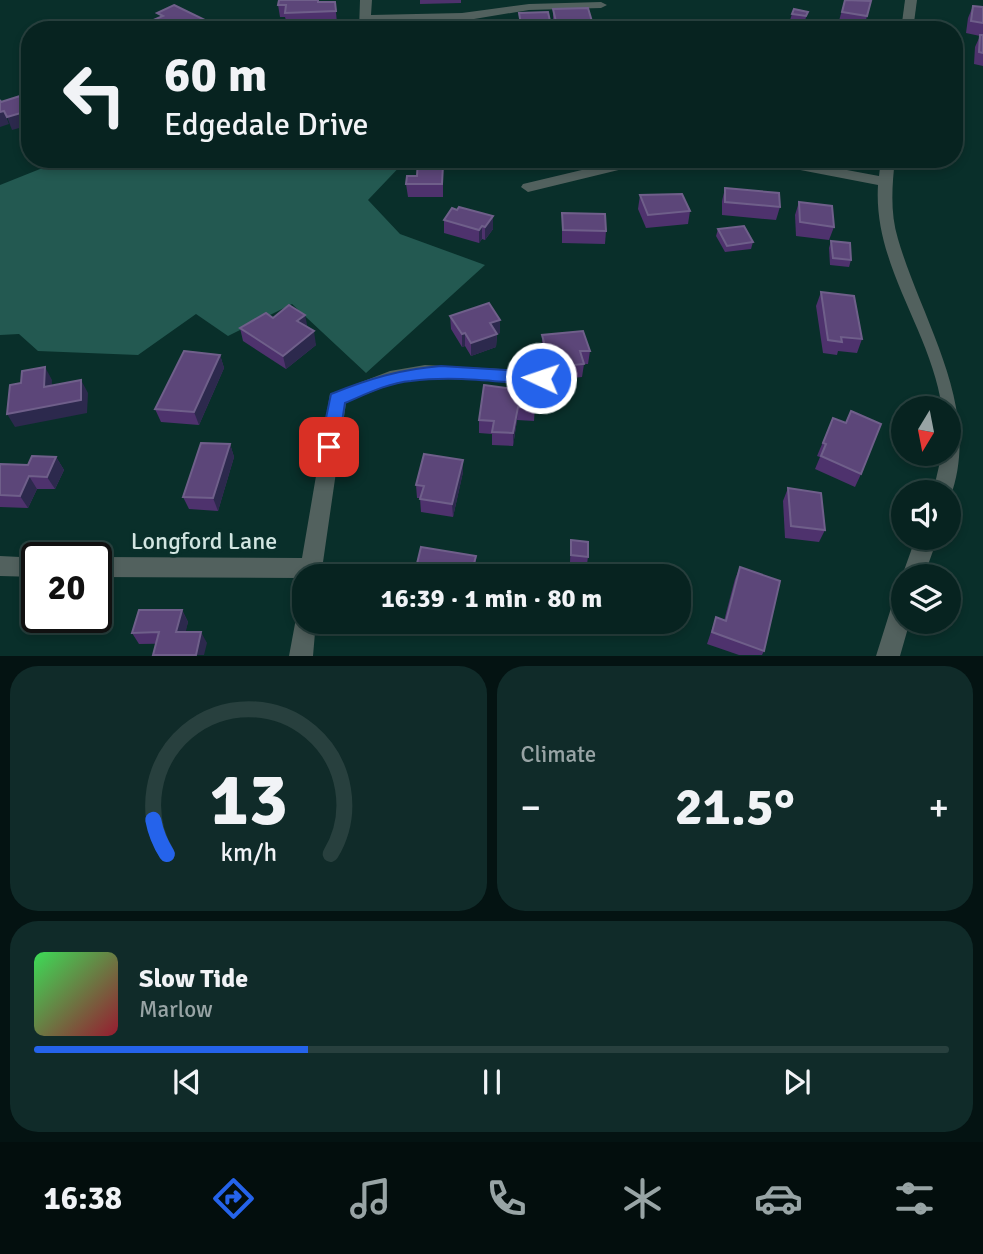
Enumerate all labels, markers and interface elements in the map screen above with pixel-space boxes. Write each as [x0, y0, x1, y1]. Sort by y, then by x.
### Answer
text: 60 m [164, 45, 267, 105]
icon: left [49, 49, 140, 140]
text: Edgedale Drive [164, 105, 369, 144]
position arrow [504, 341, 578, 415]
north arrow [891, 396, 961, 466]
map controls [891, 396, 961, 634]
pin [299, 417, 359, 477]
icon: arrive [310, 428, 348, 466]
button: sound [891, 480, 961, 550]
street label: Longford Lane [131, 526, 277, 556]
speed limit sign: 20 [21, 542, 112, 633]
button: layers [891, 564, 961, 634]
text: 16:39 · 1 min · 80 m [381, 583, 602, 615]
text: Climate [521, 740, 596, 769]
text: 13 [209, 757, 288, 846]
text: 21.5° [675, 775, 795, 839]
text: − [521, 784, 541, 831]
text: + [928, 784, 949, 831]
text: km/h [220, 837, 277, 868]
text: Slow Tide [139, 963, 248, 995]
text: Marlow [139, 995, 213, 1024]
icon: previous [168, 1063, 206, 1101]
icon: pause [473, 1063, 511, 1101]
icon: next [778, 1063, 816, 1101]
icon: directions [209, 1174, 258, 1223]
icon: music [346, 1174, 395, 1223]
icon: phone [482, 1174, 531, 1223]
icon: climate [618, 1174, 667, 1223]
icon: car [754, 1174, 803, 1223]
icon: filters [890, 1174, 939, 1223]
text: 16:38 [44, 1179, 122, 1218]

